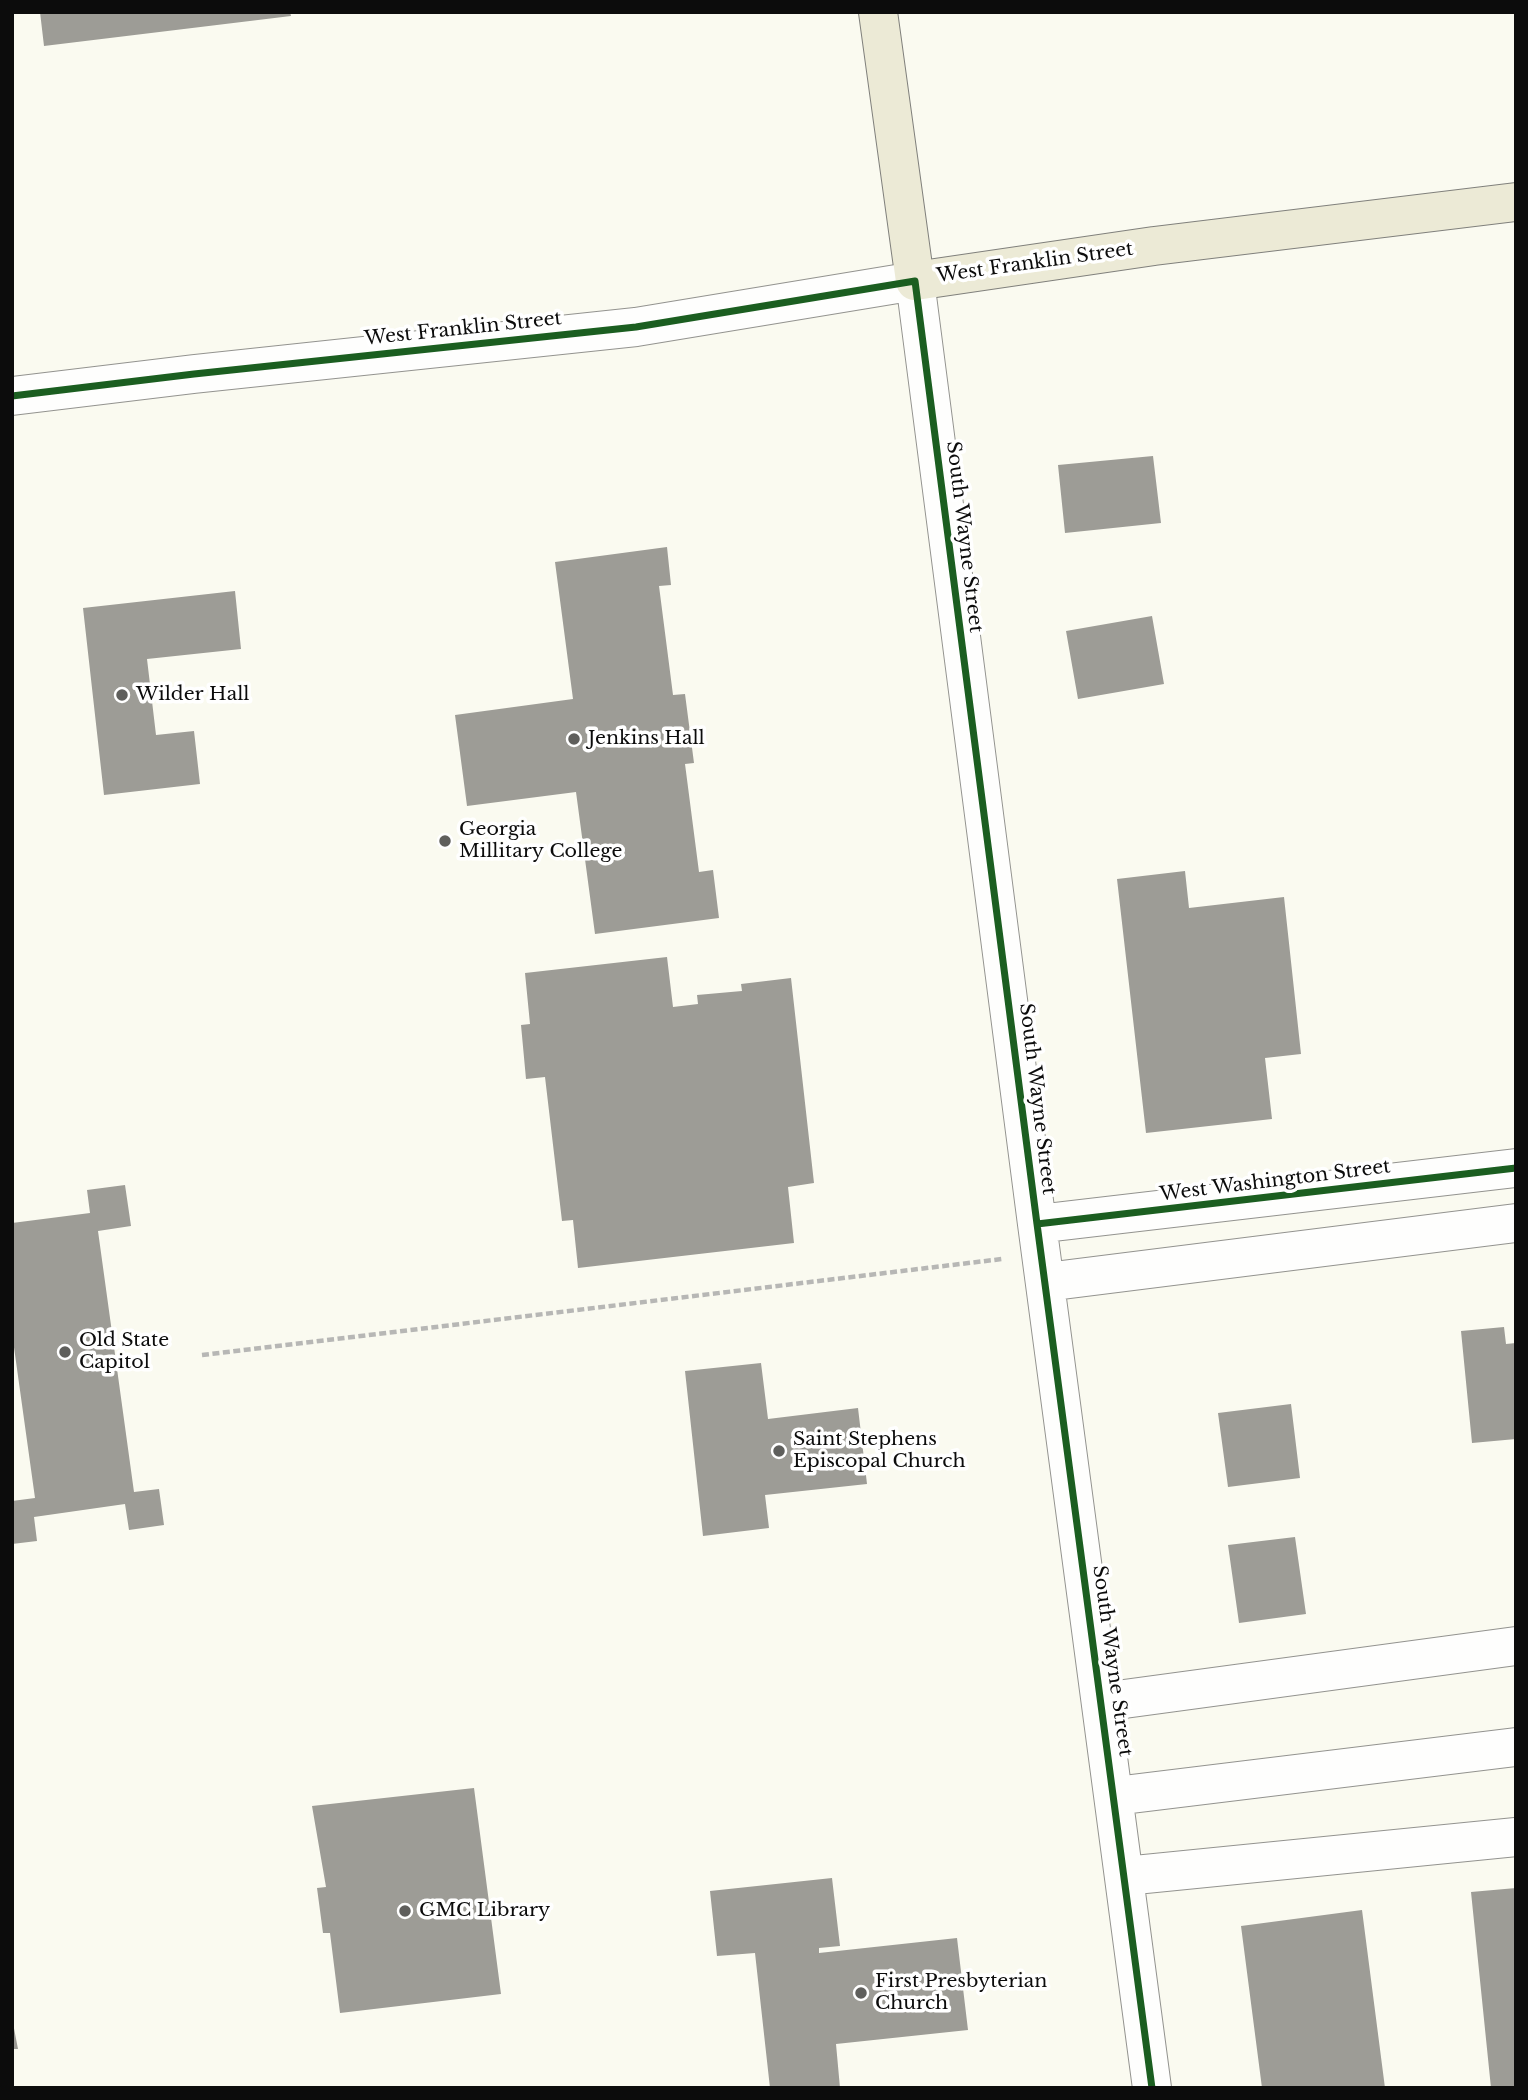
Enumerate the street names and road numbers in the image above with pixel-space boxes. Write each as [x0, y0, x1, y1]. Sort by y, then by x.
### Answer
street label: West Franklin Street [935, 238, 1135, 288]
street label: West Franklin Street [363, 307, 563, 351]
street label: South Wayne Street [941, 440, 987, 634]
street label: South Wayne Street [1014, 1002, 1060, 1196]
street label: West Washington Street [1158, 1156, 1392, 1206]
street label: South Wayne Street [1087, 1564, 1137, 1758]

